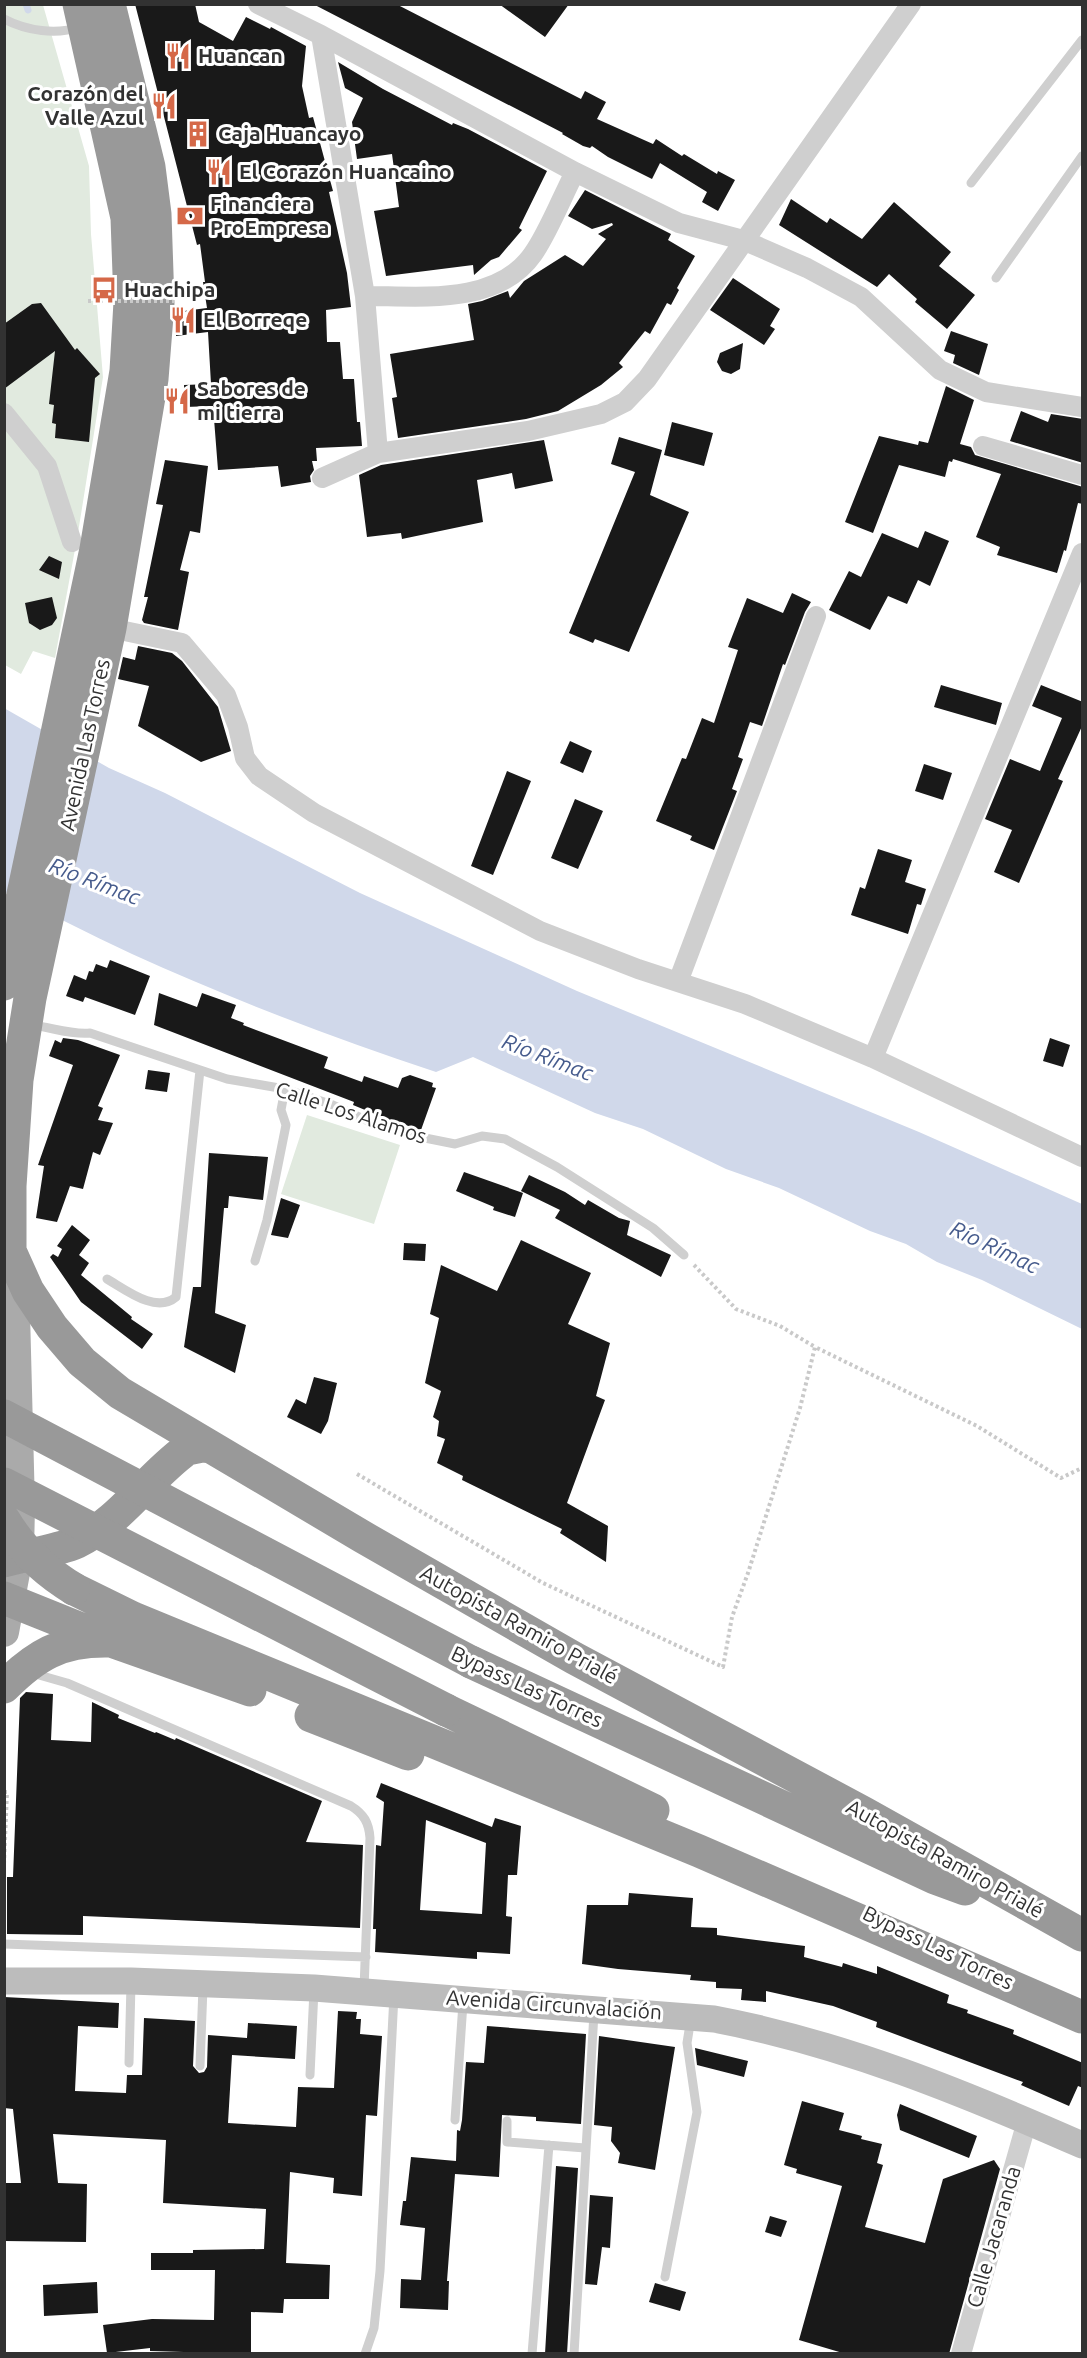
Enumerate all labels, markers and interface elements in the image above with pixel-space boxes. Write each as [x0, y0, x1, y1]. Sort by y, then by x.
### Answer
restaurant icon: Huancan [163, 41, 193, 71]
place label: Huancan [198, 43, 283, 67]
place label: Corazón del Valle Azul [27, 81, 144, 129]
restaurant icon: Corazón del Valle Azul [149, 91, 179, 121]
building icon: Caja Huancayo [183, 119, 213, 149]
place label: Caja Huancayo [218, 121, 361, 145]
restaurant icon: El Corazón Huancaino [204, 157, 234, 187]
place label: El Corazón Huancaino [239, 159, 452, 183]
place label: Financiera ProEmpresa [210, 191, 329, 239]
bank icon: Financiera ProEmpresa [175, 201, 205, 231]
bus stop icon: Huachipa [89, 275, 119, 305]
place label: Huachipa [124, 277, 215, 301]
restaurant icon: El Borreqe [168, 305, 198, 335]
place label: El Borreqe [203, 307, 307, 331]
place label: Sabores de mi tierra [197, 376, 306, 424]
restaurant icon: Sabores de mi tierra [162, 386, 192, 416]
street label: Avenida Las Torres [54, 657, 114, 833]
water label: Río Rímac [46, 852, 145, 910]
water label: Río Rímac [499, 1028, 598, 1086]
street label: Calle Los Alamos [273, 1076, 430, 1148]
water label: Río Rímac [947, 1215, 1044, 1278]
street label: Autopista Ramiro Prialé [417, 1560, 622, 1688]
street label: Bypass Las Torres [448, 1640, 607, 1732]
street label: Autopista Ramiro Prialé [843, 1794, 1048, 1922]
street label: Bypass Las Torres [859, 1900, 1018, 1994]
street label: Avenida Circunvalación [445, 1984, 663, 2024]
street label: Calle Jacaranda [961, 2163, 1025, 2310]

